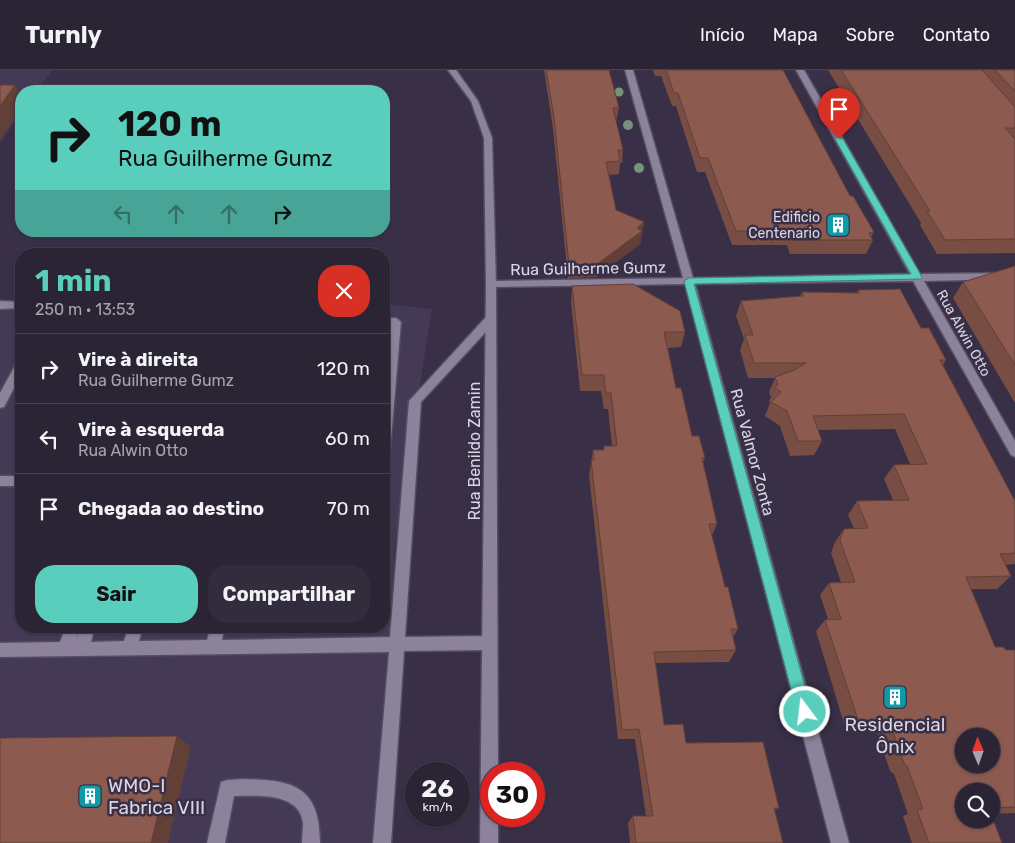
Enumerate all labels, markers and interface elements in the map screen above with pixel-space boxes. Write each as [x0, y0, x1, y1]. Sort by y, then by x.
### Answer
text: Turnly [25, 21, 102, 49]
text: Início [700, 24, 745, 46]
text: Mapa [773, 24, 818, 46]
text: Sobre [846, 24, 895, 46]
text: Contato [923, 24, 990, 46]
pin [818, 88, 860, 139]
icon: arrive [825, 95, 853, 123]
text: 120 m [118, 103, 221, 145]
icon: right [35, 105, 100, 170]
text: Rua Guilherme Gumz [118, 145, 332, 172]
icon: left [109, 200, 137, 228]
icon: ahead [162, 200, 190, 228]
icon: ahead [215, 200, 243, 228]
icon: right [268, 200, 296, 228]
place label: Edificio Centenario [748, 209, 820, 242]
building icon: Edificio Centenario [825, 212, 851, 238]
street label: Rua Guilherme Gumz [510, 258, 666, 279]
text: 1 min [35, 263, 112, 299]
button: close [318, 265, 370, 317]
street label: Rua Alwin Otto [933, 287, 994, 379]
text: 250 m · 13:53 [35, 300, 135, 319]
text: Vire à direita [78, 348, 198, 371]
icon: right [35, 355, 63, 383]
text: 120 m [317, 357, 370, 380]
text: Rua Guilherme Gumz [78, 371, 234, 390]
street label: Rua Benildo Zamin [465, 382, 484, 520]
street label: Rua Valmor Zonta [726, 386, 779, 518]
text: Vire à esquerda [78, 418, 225, 441]
icon: left [35, 425, 63, 453]
text: 60 m [325, 427, 370, 450]
text: Rua Alwin Otto [78, 441, 188, 460]
icon: arrive [35, 495, 63, 523]
text: Chegada ao destino [78, 497, 264, 520]
text: 70 m [327, 497, 370, 520]
button: Sair [35, 565, 198, 623]
button: Compartilhar [208, 565, 370, 623]
building icon: Residencial Ônix [882, 684, 908, 710]
position arrow [778, 685, 830, 737]
place label: Residencial Ônix [845, 713, 945, 758]
north arrow [955, 728, 1000, 772]
map controls [955, 728, 1000, 828]
speed limit sign: 30 [480, 762, 545, 827]
place label: WMO-I Fabrica VIII [108, 774, 205, 819]
text: 26 [421, 774, 454, 803]
building icon: WMO-I Fabrica VIII [77, 783, 103, 809]
button: search [955, 783, 1000, 828]
text: km/h [423, 800, 452, 814]

